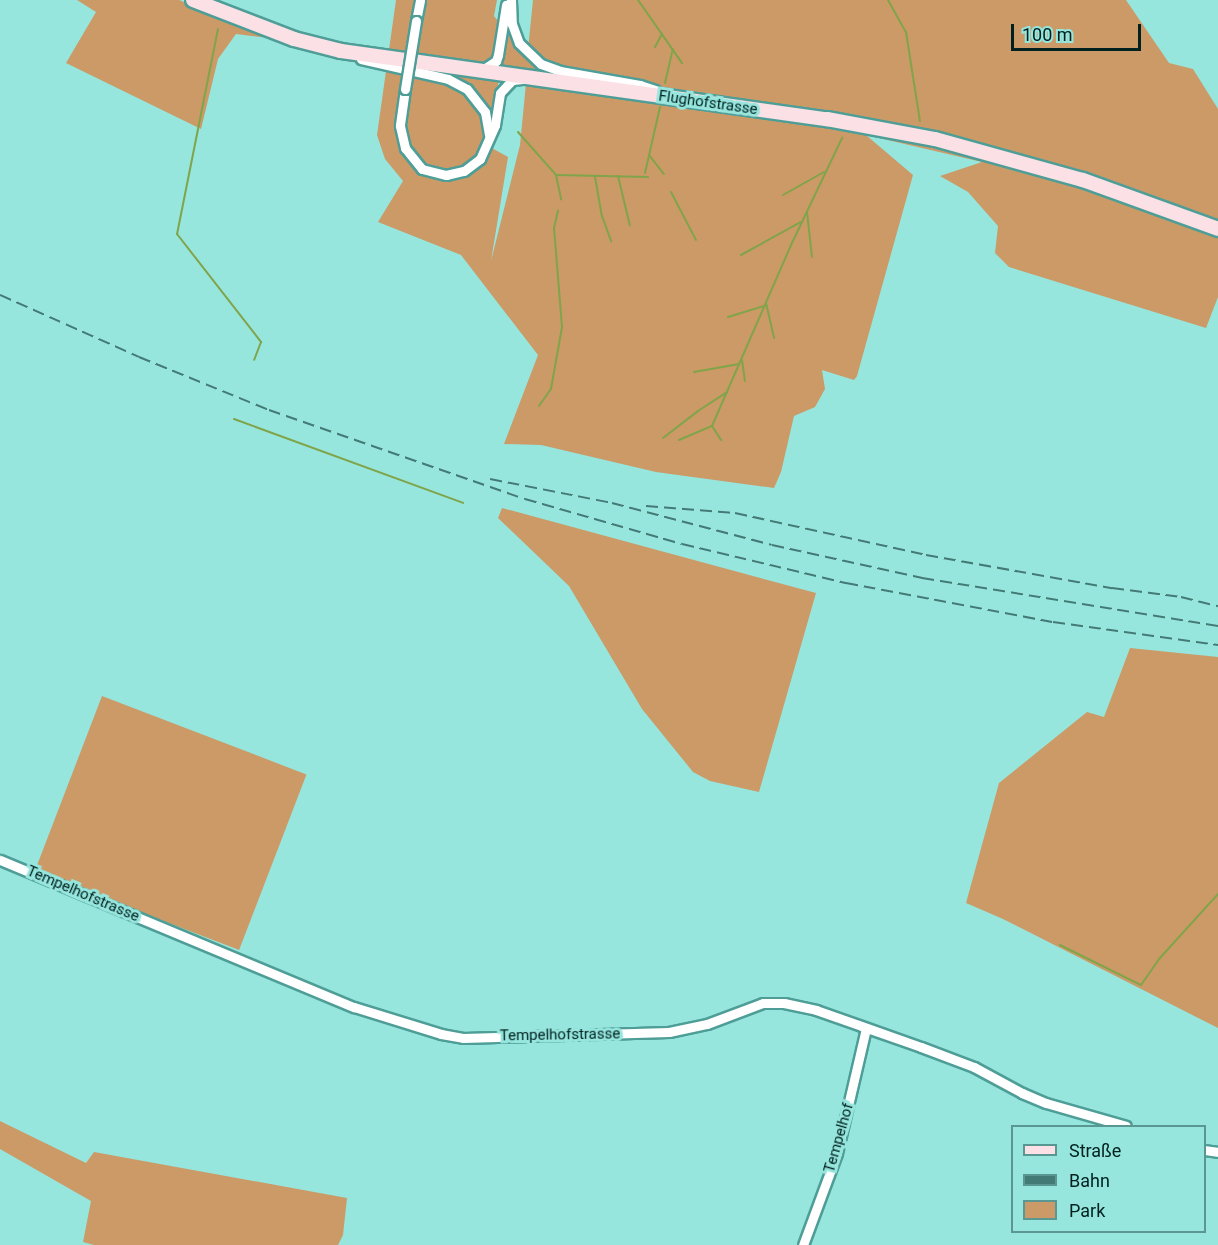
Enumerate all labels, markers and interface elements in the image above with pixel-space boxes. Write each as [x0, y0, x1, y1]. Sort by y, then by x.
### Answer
scale bar [1014, 12, 1144, 50]
text: 100 m [1022, 24, 1073, 45]
street label: Flughofstrasse [657, 87, 759, 119]
street label: Tempelhofstrasse [24, 862, 142, 926]
street label: Tempelhofstrasse [500, 1025, 620, 1045]
street label: Tempelhof [821, 1101, 857, 1175]
legend [1011, 1125, 1206, 1233]
text: Straße [1069, 1140, 1121, 1161]
text: Bahn [1069, 1170, 1110, 1191]
text: Park [1069, 1200, 1105, 1221]

